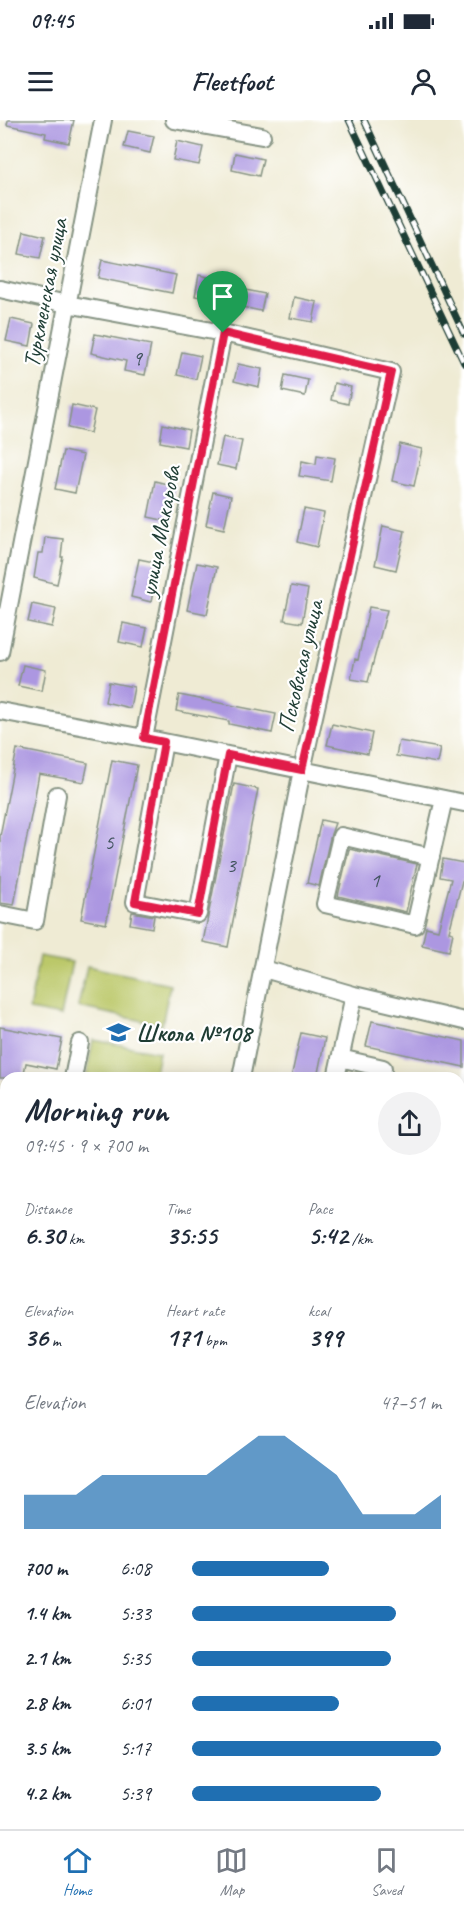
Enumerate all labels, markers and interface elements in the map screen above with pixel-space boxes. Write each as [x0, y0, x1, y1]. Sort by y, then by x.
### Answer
text: 09:45 [30, 7, 73, 35]
text: Fleetfoot [191, 64, 273, 98]
icon: menu [24, 65, 57, 98]
icon: person [407, 65, 440, 98]
street label: Туркменская улица [16, 214, 74, 370]
pin [197, 271, 248, 333]
icon: arrive [206, 280, 239, 313]
house number: 9 [132, 345, 143, 371]
street label: улица Макарова [132, 461, 188, 601]
street label: Псковская улица [270, 595, 330, 735]
house number: 5 [104, 829, 115, 855]
house number: 3 [226, 852, 237, 878]
house number: 1 [370, 867, 381, 893]
place label: Школа №108 [136, 1018, 254, 1048]
school or university icon: Школа №108 [105, 1020, 131, 1046]
text: Morning run [24, 1089, 168, 1131]
button: share [378, 1092, 441, 1155]
text: 09:45 · 9 × 700 m [24, 1133, 148, 1158]
text: Distance [24, 1199, 72, 1219]
text: Time [166, 1199, 190, 1219]
text: Pace [308, 1199, 333, 1219]
text: 6.30 [24, 1219, 65, 1252]
text: 35:55 [166, 1219, 217, 1252]
text: 5:42 [308, 1219, 348, 1252]
text: km [65, 1229, 84, 1249]
text: /km [348, 1229, 373, 1249]
text: Elevation [24, 1301, 73, 1321]
text: Heart rate [166, 1301, 224, 1321]
text: kcal [308, 1301, 329, 1321]
text: 36 [24, 1321, 48, 1354]
text: 171 [166, 1321, 201, 1354]
text: 399 [308, 1321, 342, 1354]
text: m [48, 1331, 61, 1351]
text: bpm [201, 1331, 227, 1351]
text: Elevation [24, 1390, 86, 1415]
text: 47–51 m [380, 1390, 441, 1415]
text: 700 m [24, 1556, 67, 1581]
text: 6:08 [120, 1556, 151, 1581]
text: 1.4 km [24, 1601, 71, 1626]
text: 5:33 [120, 1601, 151, 1626]
text: 2.1 km [24, 1646, 71, 1671]
text: 5:35 [120, 1646, 151, 1671]
text: 2.8 km [24, 1691, 71, 1716]
text: 6:01 [120, 1691, 151, 1716]
text: 3.5 km [24, 1736, 70, 1761]
text: 5:17 [120, 1736, 151, 1761]
text: 4.2 km [24, 1781, 71, 1806]
text: 5:39 [120, 1781, 151, 1806]
tab: Home [61, 1844, 94, 1900]
tab: Map [215, 1844, 248, 1900]
tab: Saved [370, 1844, 403, 1900]

